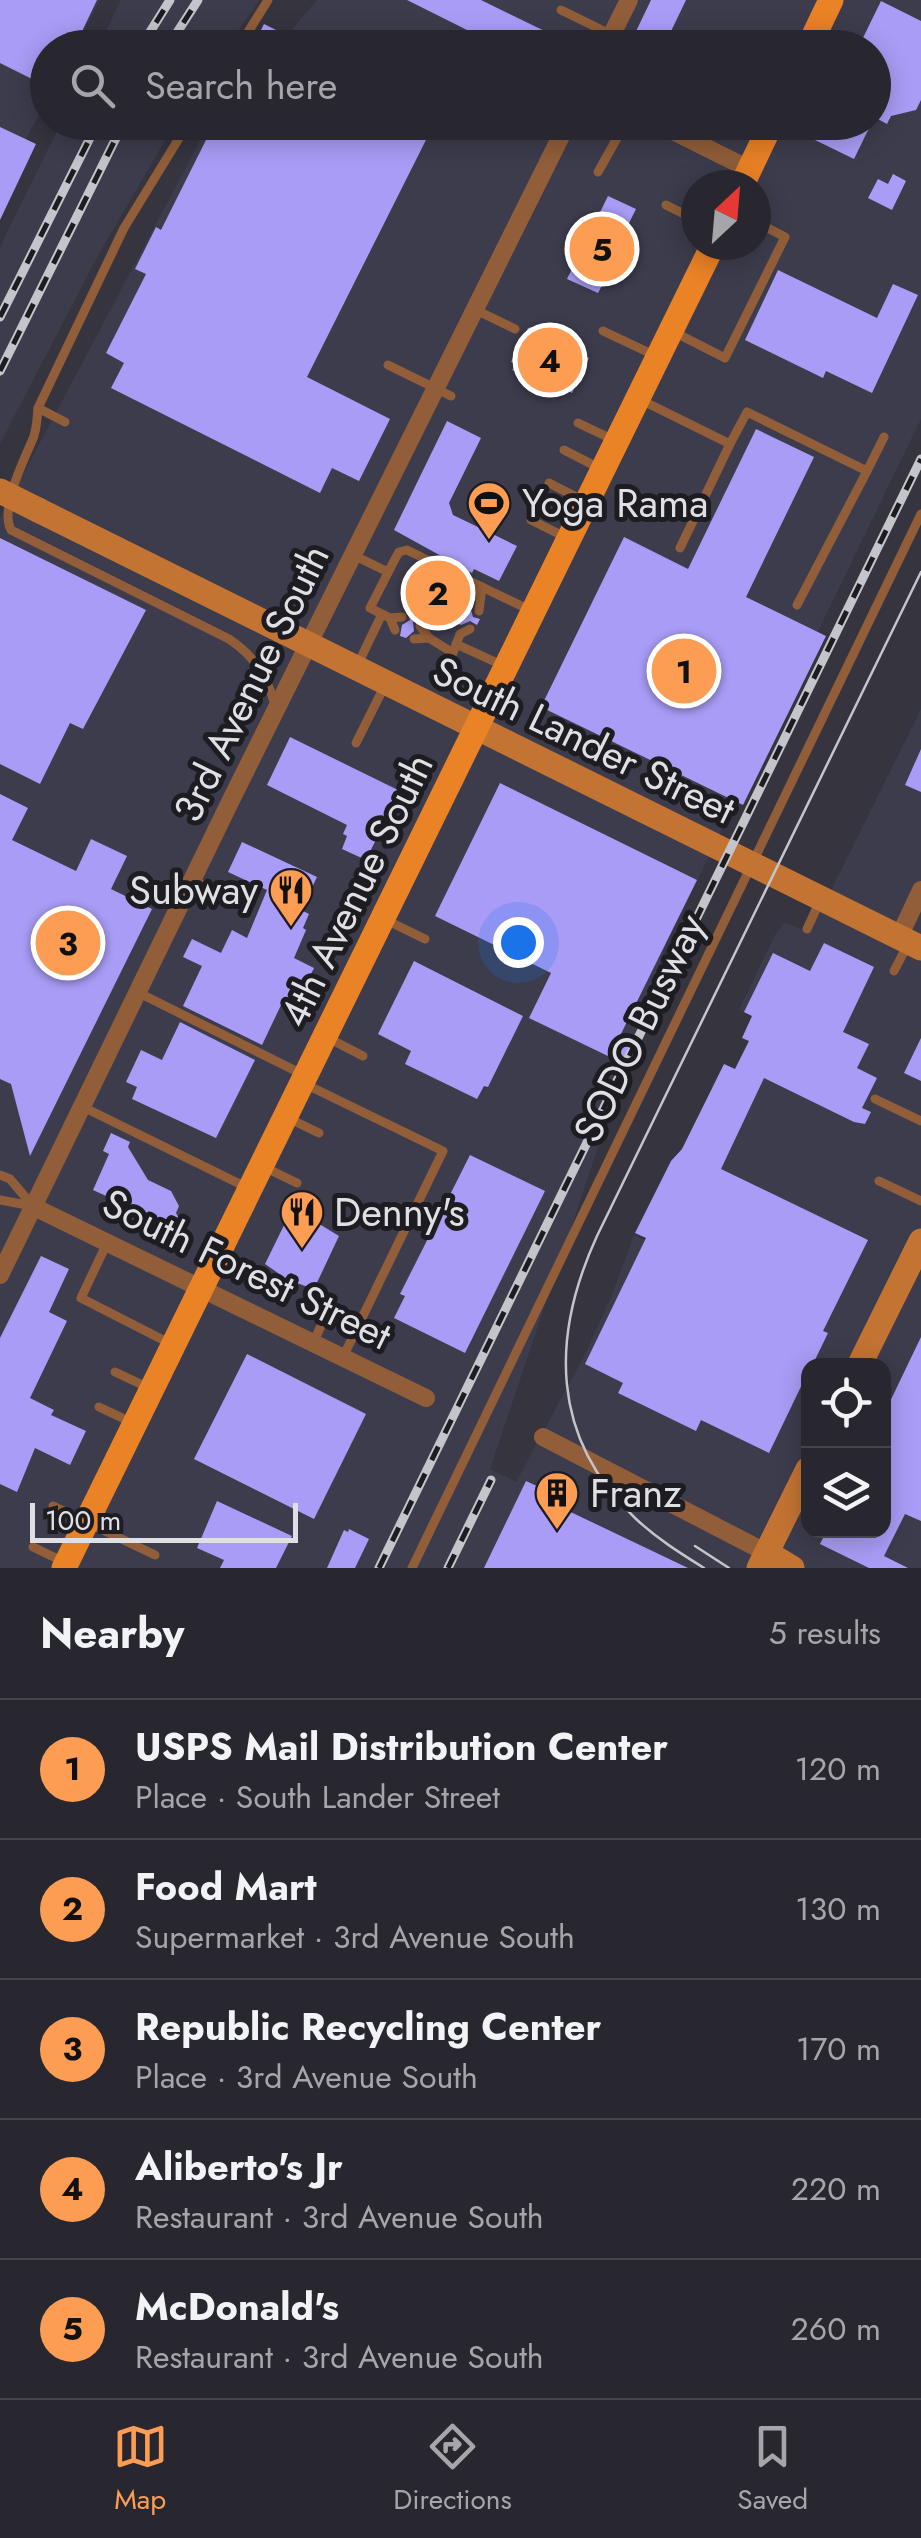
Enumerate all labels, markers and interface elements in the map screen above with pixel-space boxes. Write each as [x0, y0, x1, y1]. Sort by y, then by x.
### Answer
search box [30, 30, 891, 140]
icon: search [65, 58, 120, 113]
text: Search here [145, 58, 337, 113]
north arrow [681, 170, 771, 260]
pin: 5 [570, 212, 634, 286]
pin: 4 [518, 322, 582, 398]
place label: Yoga Rama [522, 474, 708, 532]
sports icon: Yoga Rama [466, 480, 512, 541]
street label: 3rd Avenue South [159, 534, 343, 832]
pin: 2 [406, 556, 470, 630]
pin: 1 [652, 634, 716, 708]
street label: South Lander Street [423, 642, 745, 839]
street label: 4th Avenue South [265, 743, 447, 1037]
place label: Subway [129, 861, 258, 919]
restaurant icon: Subway [268, 867, 314, 928]
street label: SODO Busway [559, 904, 719, 1152]
pin: 3 [36, 906, 100, 980]
your location [493, 917, 544, 968]
street label: South Forest Street [93, 1174, 402, 1364]
place label: Denny's [334, 1183, 465, 1241]
restaurant icon: Denny's [279, 1189, 325, 1250]
map controls [801, 1358, 891, 1538]
button: locate [801, 1358, 891, 1448]
button: layers [801, 1448, 891, 1538]
place label: Franz [590, 1464, 682, 1522]
building icon: Franz [534, 1470, 580, 1531]
scale bar [30, 1498, 298, 1542]
text: 100 m [45, 1500, 121, 1541]
text: Nearby [40, 1603, 184, 1664]
text: 5 results [769, 1610, 881, 1656]
text: USPS Mail Distribution Center [135, 1719, 668, 1774]
text: 1 [64, 1746, 81, 1792]
text: 120 m [795, 1746, 881, 1792]
text: Place · South Lander Street [135, 1774, 500, 1820]
text: Food Mart [135, 1859, 317, 1914]
text: 2 [62, 1886, 83, 1932]
text: 130 m [795, 1886, 881, 1932]
text: Supermarket · 3rd Avenue South [135, 1914, 575, 1960]
text: Republic Recycling Center [135, 1999, 601, 2054]
text: 3 [63, 2026, 82, 2072]
text: 170 m [796, 2026, 881, 2072]
text: Place · 3rd Avenue South [135, 2054, 478, 2100]
text: Aliberto's Jr [135, 2139, 343, 2194]
text: 4 [61, 2166, 84, 2212]
text: 220 m [791, 2166, 881, 2212]
text: Restaurant · 3rd Avenue South [135, 2194, 544, 2240]
text: McDonald's [135, 2279, 339, 2334]
text: 5 [62, 2306, 83, 2352]
text: 260 m [791, 2306, 881, 2352]
text: Restaurant · 3rd Avenue South [135, 2334, 544, 2380]
tab: Map [113, 2419, 168, 2520]
tab: Directions [393, 2419, 512, 2520]
tab: Saved [737, 2419, 808, 2520]

